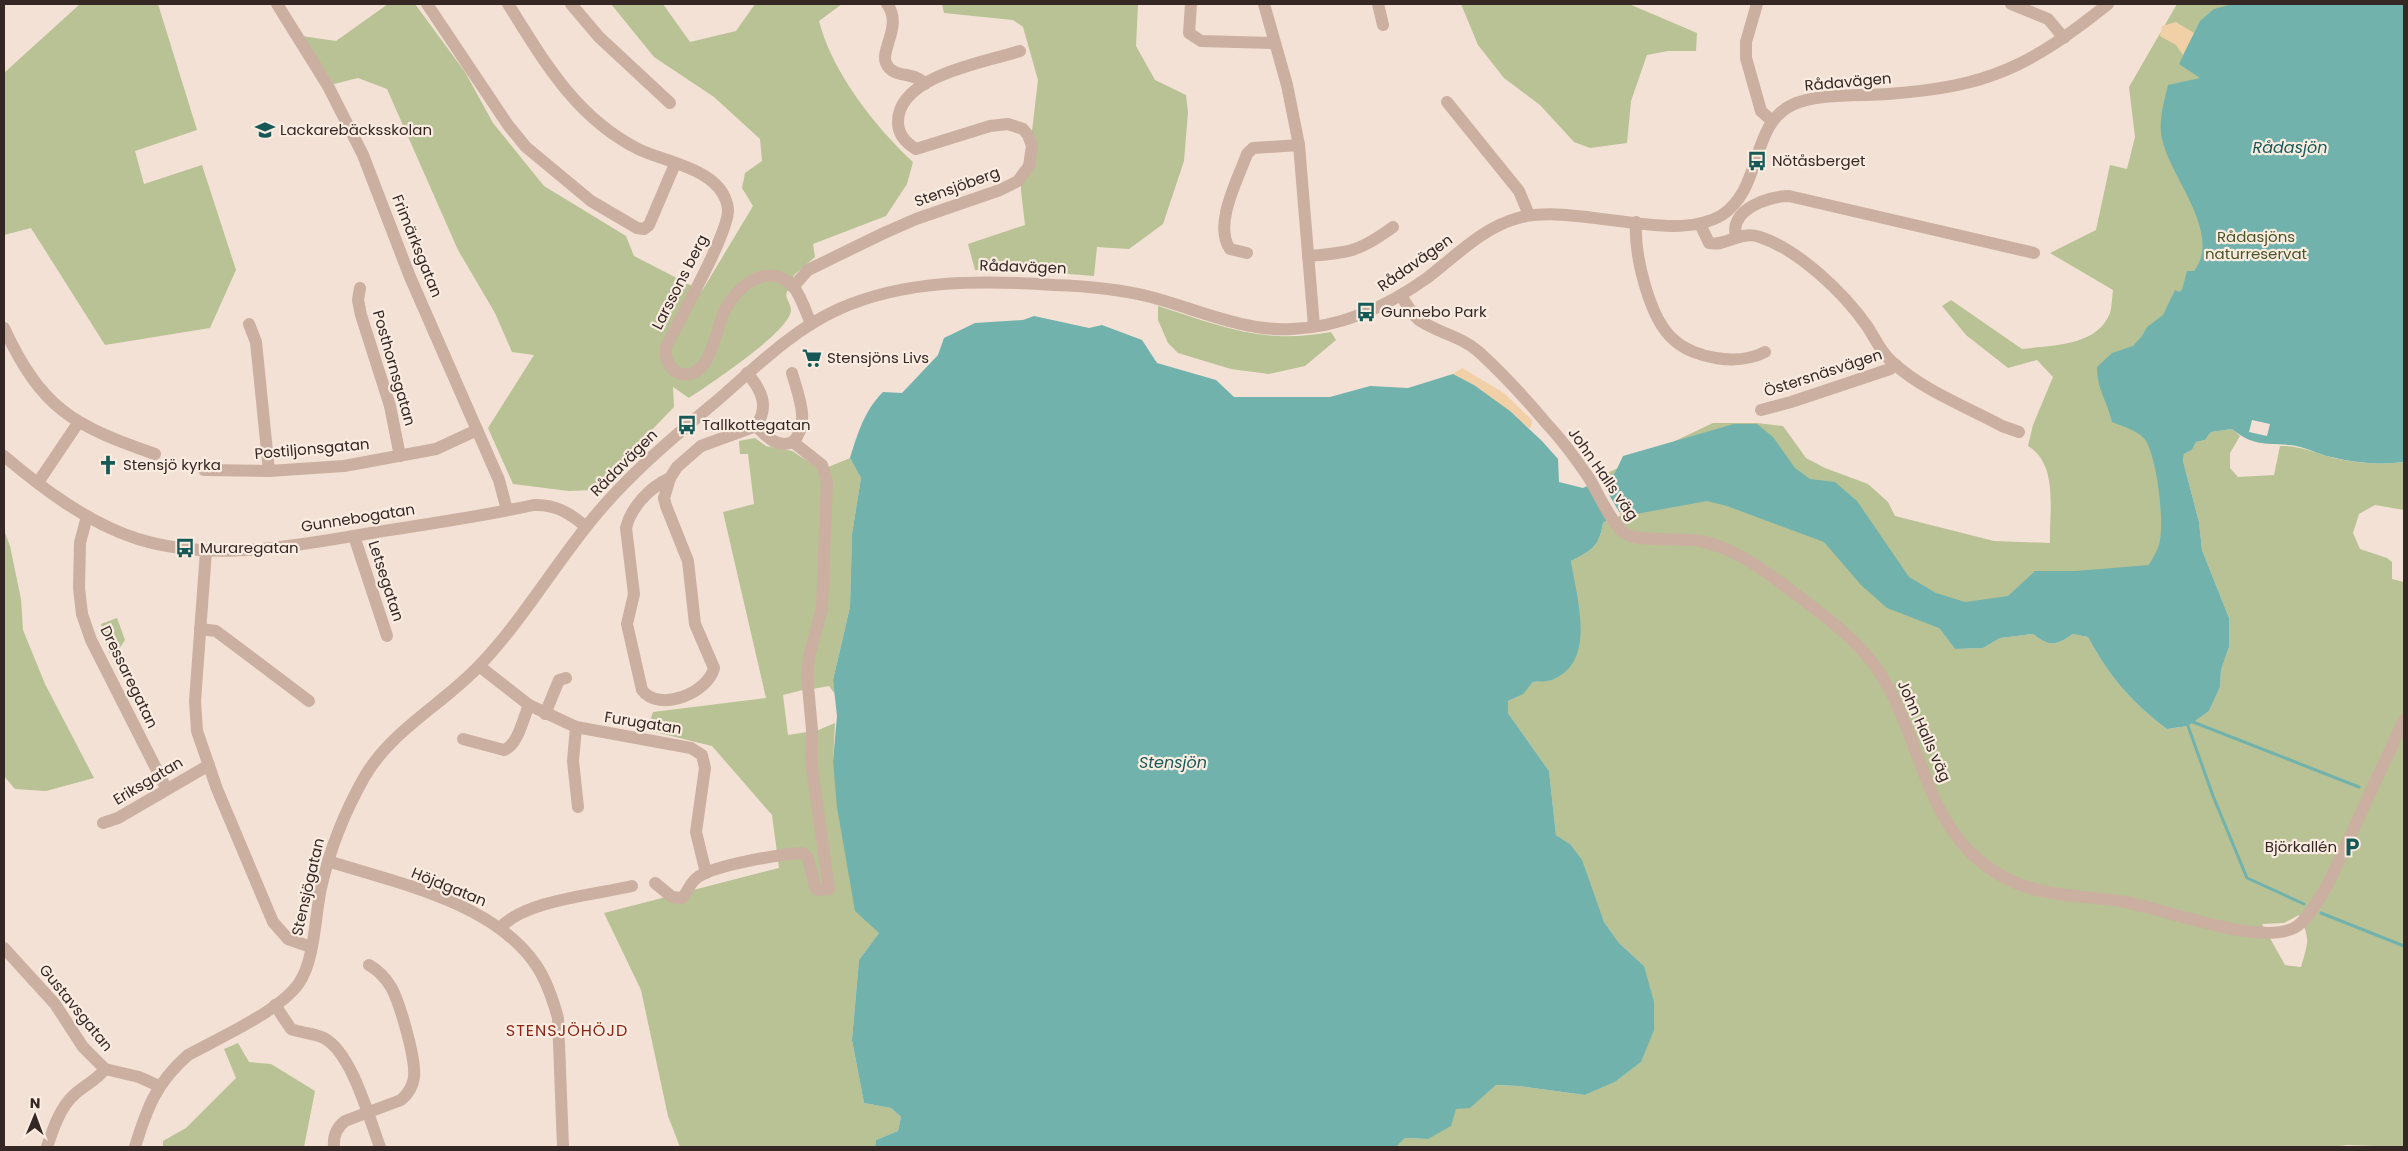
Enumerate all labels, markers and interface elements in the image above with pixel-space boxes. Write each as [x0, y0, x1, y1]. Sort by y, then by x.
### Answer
street label: Rådavägen [1804, 67, 1892, 96]
school or university icon: Lackarebäcksskolan [254, 119, 276, 141]
place label: Lackarebäcksskolan [280, 119, 432, 140]
water label: Rådasjön [2253, 136, 2327, 159]
bus stop icon: Nötåsberget [1746, 150, 1768, 172]
place label: Nötåsberget [1772, 150, 1866, 171]
street label: Stensjöberg [911, 161, 1002, 212]
street label: Frimärksgatan [387, 191, 448, 300]
park label: Rådasjöns naturreservat [2205, 226, 2307, 264]
street label: Rådavägen [1373, 229, 1456, 296]
street label: Larssons berg [647, 231, 713, 333]
street label: Rådavägen [979, 254, 1067, 279]
bus stop icon: Gunnebo Park [1355, 301, 1377, 323]
place label: Gunnebo Park [1381, 301, 1487, 322]
street label: Posthornsgatan [368, 308, 421, 428]
street label: Östersnäsvägen [1761, 344, 1885, 402]
supermarket icon: Stensjöns Livs [801, 347, 823, 369]
place label: Stensjöns Livs [827, 347, 929, 368]
bus stop icon: Tallkottegatan [676, 414, 698, 436]
place label: Tallkottegatan [702, 414, 811, 435]
street label: John Halls väg [1563, 423, 1643, 524]
street label: Rådavägen [585, 424, 662, 501]
street label: Postiljonsgatan [254, 433, 370, 464]
church icon: Stensjö kyrka [97, 454, 119, 476]
place label: Stensjö kyrka [123, 454, 221, 475]
street label: Gunnebogatan [299, 498, 416, 537]
bus stop icon: Muraregatan [174, 537, 196, 559]
place label: Muraregatan [200, 537, 299, 558]
street label: Letsegatan [364, 538, 409, 624]
street label: Dressaregatan [96, 622, 163, 732]
street label: John Halls väg [1893, 677, 1956, 785]
street label: Furugatan [603, 706, 683, 739]
street label: Eriksgatan [109, 751, 187, 810]
water label: Stensjön [1139, 751, 1207, 774]
street label: Stensjögatan [286, 836, 329, 938]
place label: Björkallén [2265, 836, 2337, 857]
parking icon: Björkallén [2341, 836, 2363, 858]
street label: Höjdgatan [408, 862, 490, 911]
street label: Gustavsgatan [35, 960, 118, 1056]
district label: STENSJÖHÖJD [506, 1019, 628, 1042]
north arrow [10, 1091, 60, 1141]
text: N [30, 1093, 41, 1113]

